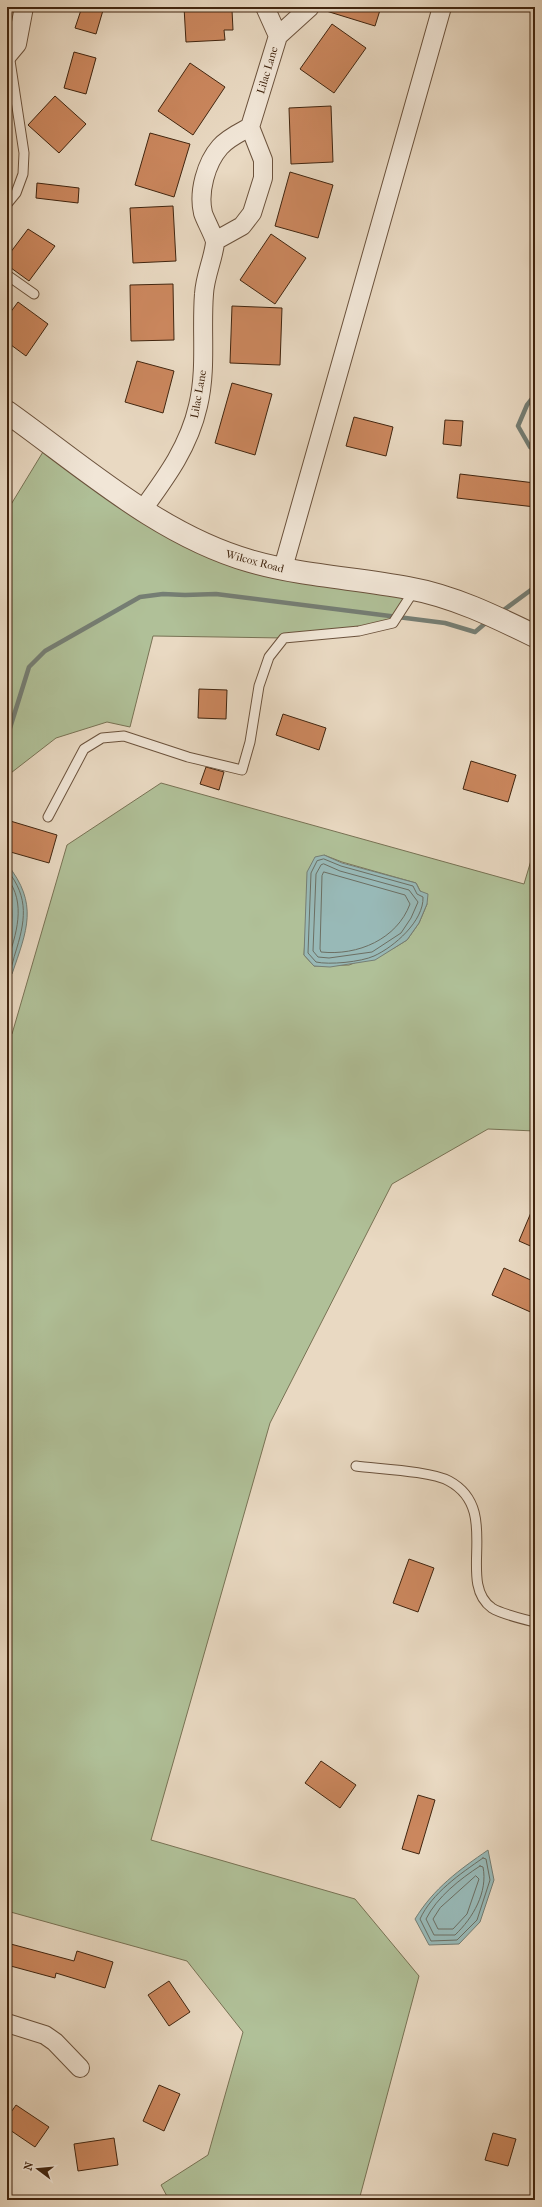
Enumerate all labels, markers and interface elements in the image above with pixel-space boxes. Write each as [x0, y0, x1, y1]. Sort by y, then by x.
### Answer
street label: Lilac Lane [254, 44, 281, 95]
street label: Lilac Lane [188, 368, 209, 419]
street label: Wilcox Road [223, 547, 286, 576]
north arrow [18, 2149, 58, 2189]
text: N [21, 2160, 36, 2172]

